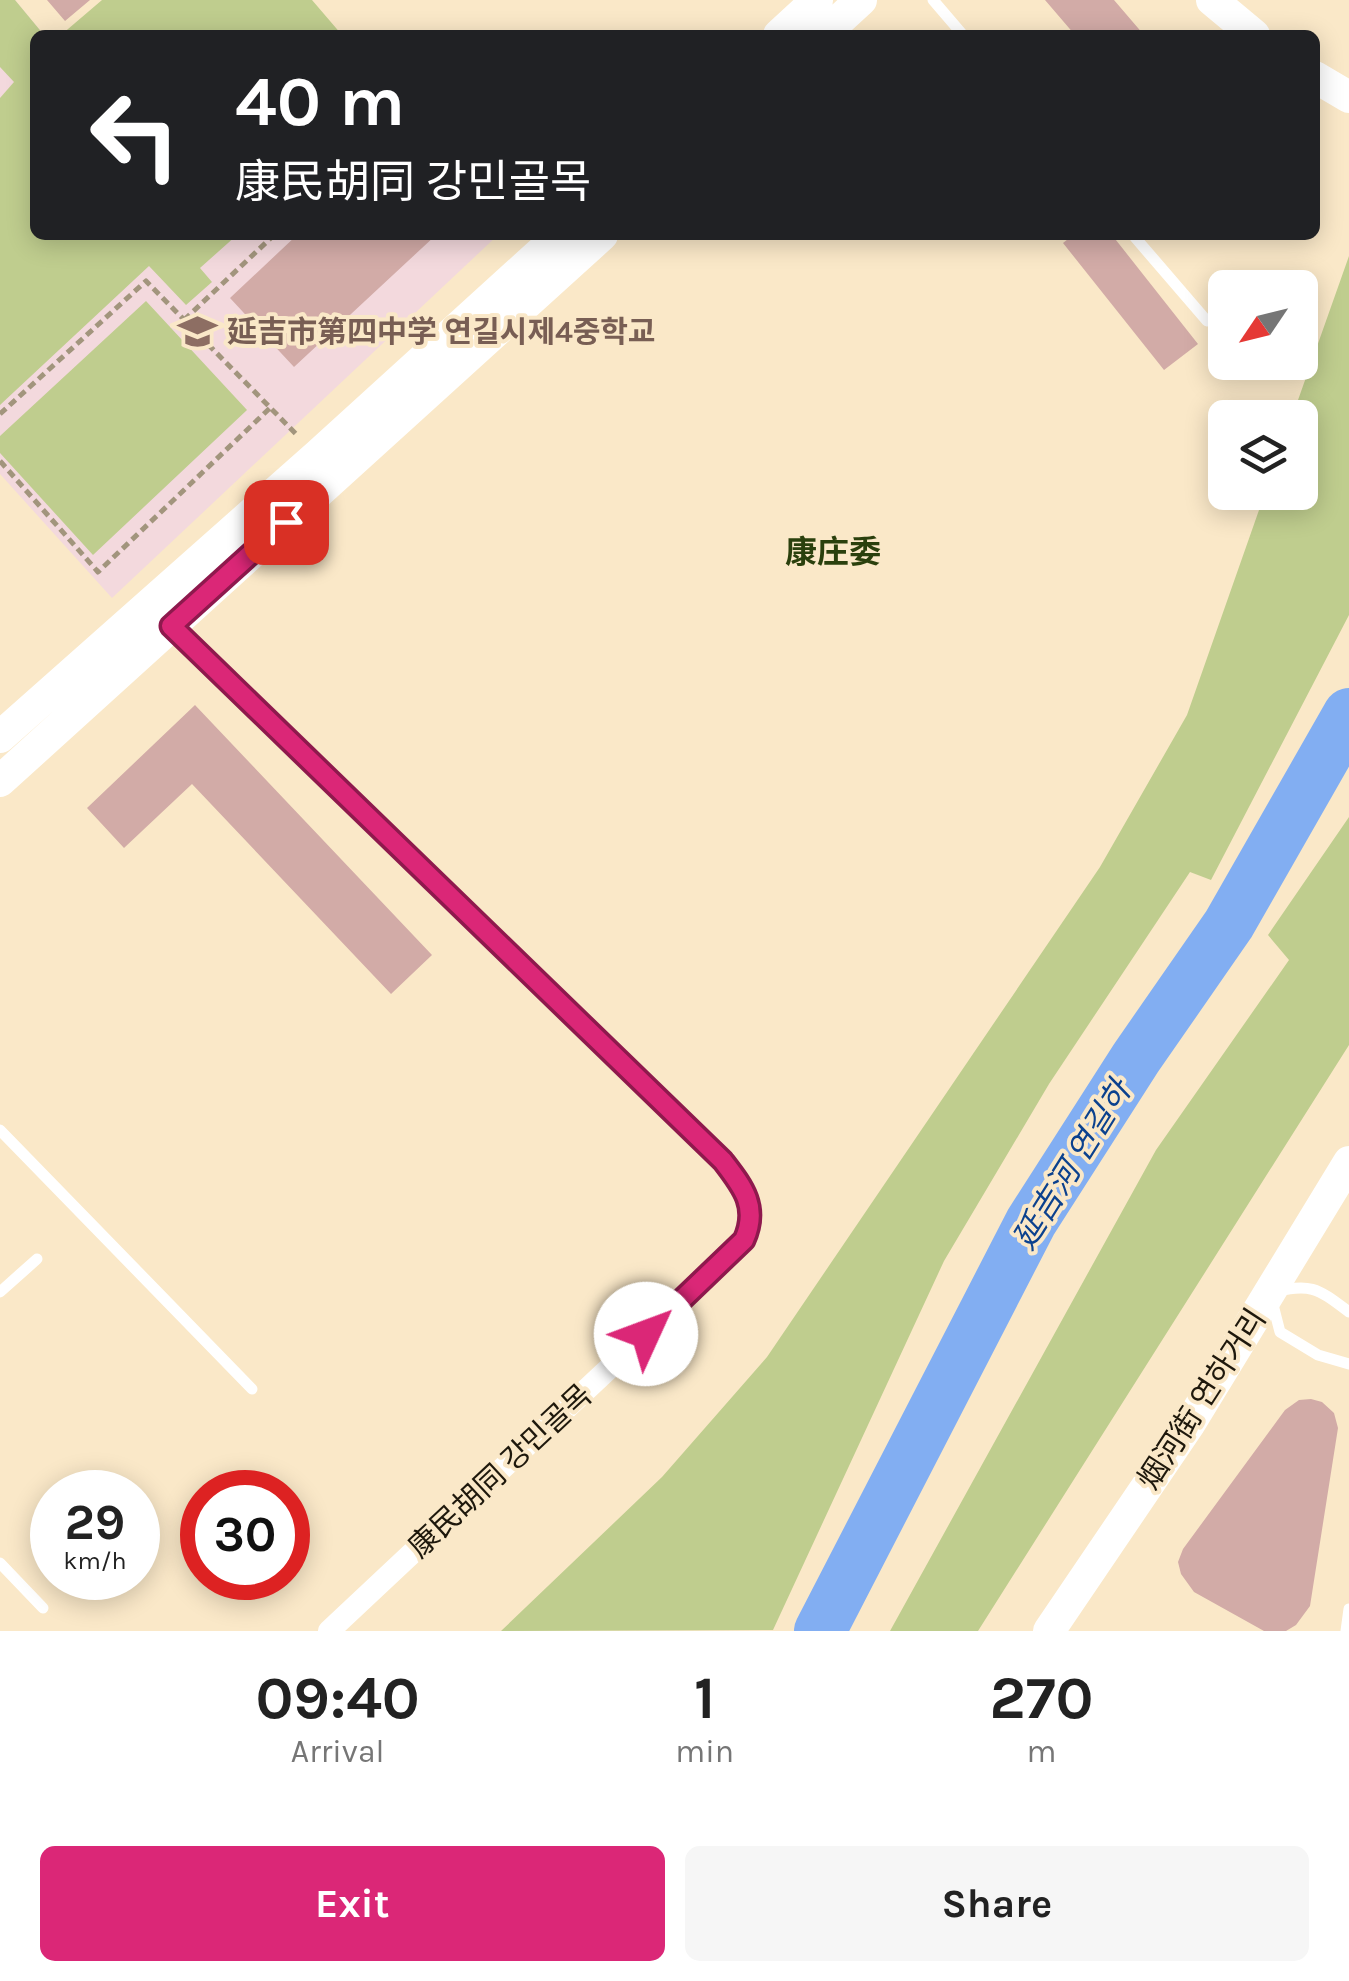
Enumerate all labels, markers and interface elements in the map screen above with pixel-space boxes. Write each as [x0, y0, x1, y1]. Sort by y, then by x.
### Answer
text: 40 m [235, 61, 405, 143]
icon: left [70, 70, 200, 200]
text: 康民胡同 강민골목 [235, 156, 591, 208]
north arrow [1208, 270, 1318, 380]
map controls [1208, 270, 1318, 510]
school or university icon: 延吉市第四中学 연길시제4중학교 [176, 311, 218, 353]
place label: 延吉市第四中学 연길시제4중학교 [227, 314, 656, 350]
button: layers [1208, 400, 1318, 510]
pin [244, 480, 329, 565]
icon: arrive [259, 495, 314, 550]
district label: 康庄委 [785, 534, 881, 571]
water label: 延吉河 연길하 [1006, 1071, 1140, 1256]
position arrow [594, 1282, 698, 1386]
street label: 烟河街 연하거리 [1130, 1302, 1274, 1496]
street label: 康民胡同 강민골목 [401, 1377, 599, 1565]
speed limit sign: 30 [180, 1470, 310, 1600]
text: 29 [65, 1493, 125, 1552]
text: km/h [63, 1546, 127, 1575]
text: 09:40 [255, 1663, 420, 1733]
text: 1 [694, 1663, 715, 1733]
text: 270 [989, 1663, 1094, 1733]
text: Arrival [291, 1733, 384, 1770]
text: min [675, 1733, 734, 1770]
text: m [1027, 1733, 1056, 1770]
button: Exit [40, 1846, 665, 1961]
button: Share [685, 1846, 1309, 1961]

